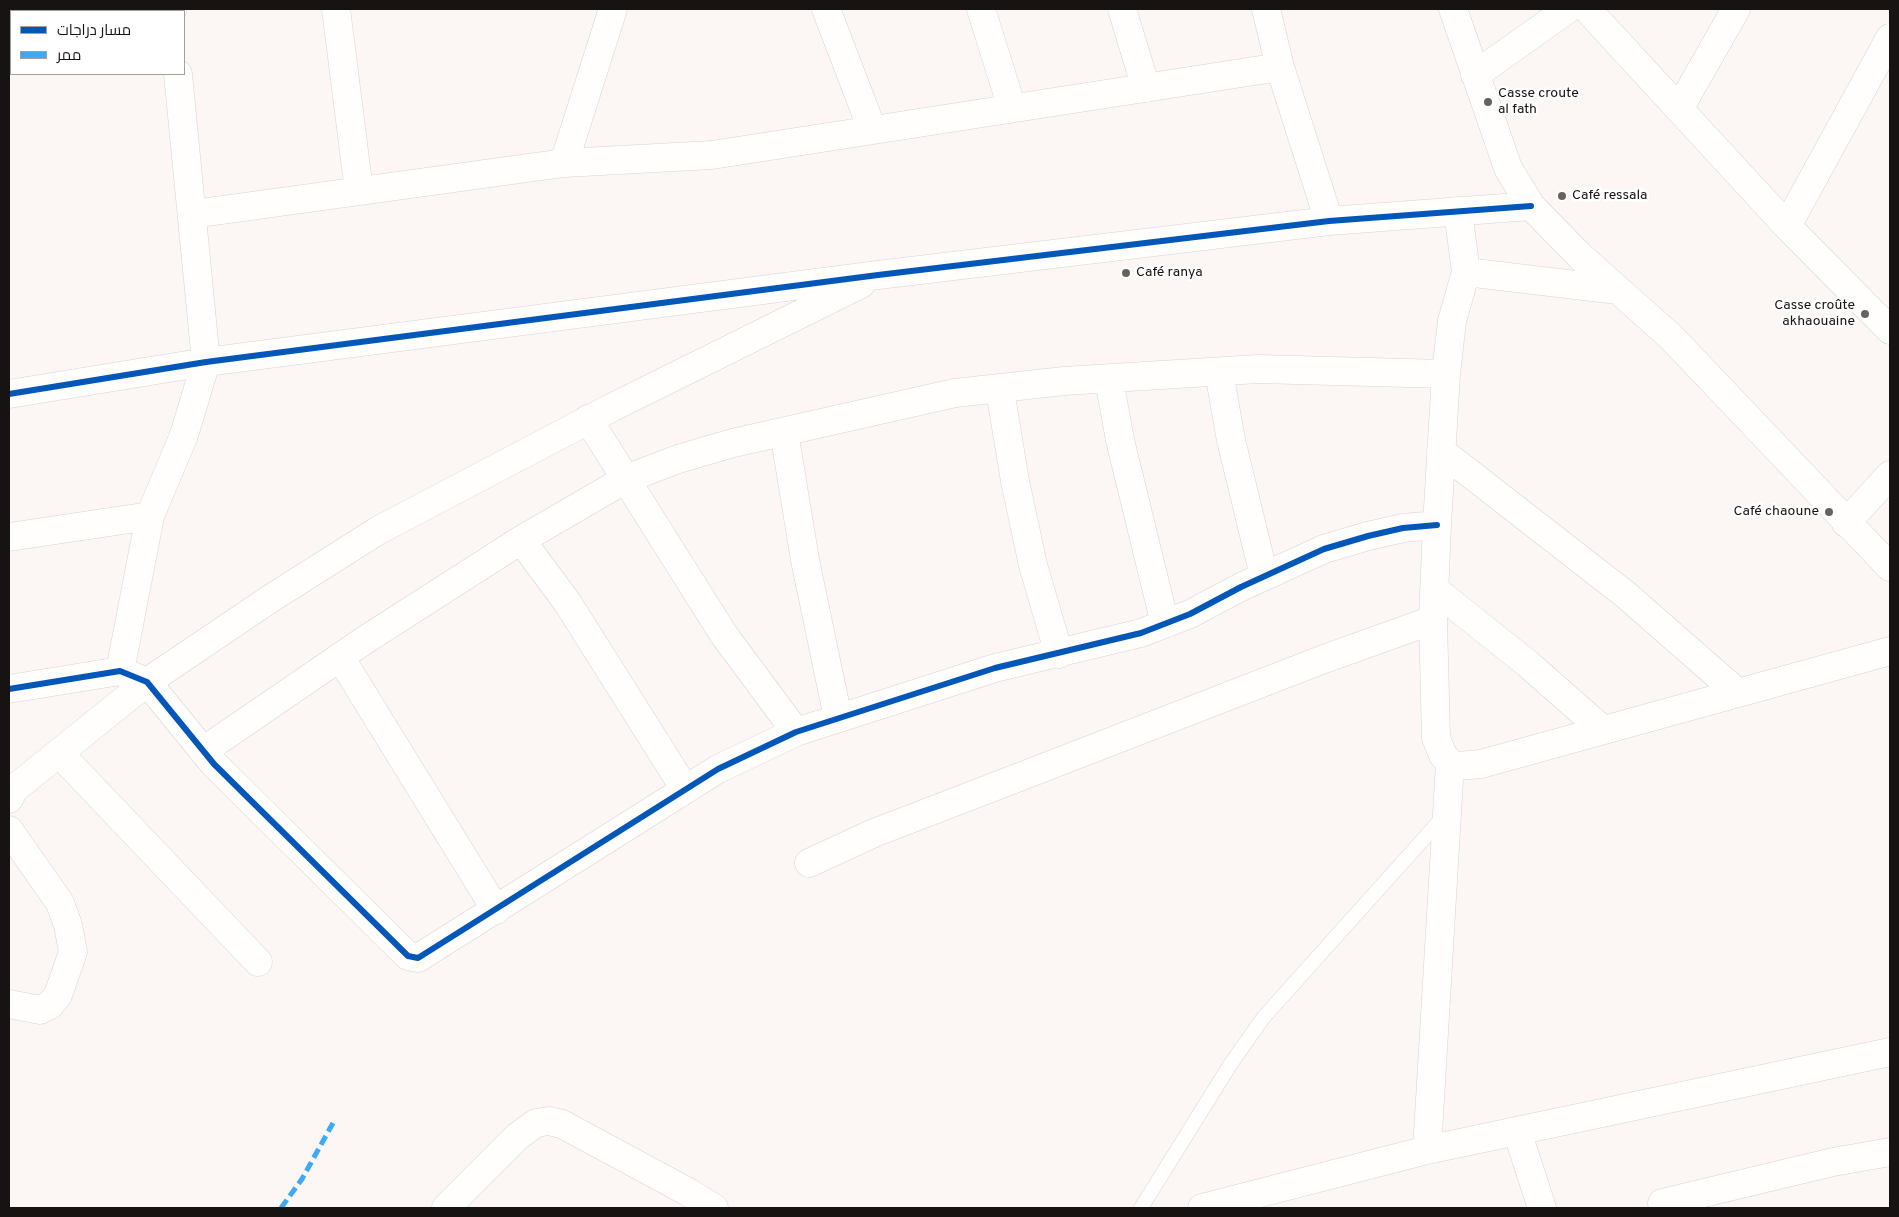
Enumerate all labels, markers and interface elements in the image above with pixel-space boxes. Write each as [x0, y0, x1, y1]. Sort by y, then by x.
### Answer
legend [10, 10, 185, 75]
text: مسار دراجات [57, 22, 131, 41]
text: ممر [57, 47, 81, 66]
place label: Casse croute al fath [1498, 86, 1579, 118]
marker: Casse croute al fath [1482, 96, 1494, 108]
place label: Café ressala [1572, 188, 1647, 204]
marker: Café ressala [1556, 190, 1568, 202]
place label: Café ranya [1136, 265, 1203, 281]
marker: Café ranya [1120, 267, 1132, 279]
place label: Casse croûte akhaouaine [1774, 298, 1855, 331]
marker: Casse croûte akhaouaine [1859, 308, 1871, 320]
place label: Café chaoune [1734, 504, 1819, 520]
marker: Café chaoune [1823, 506, 1835, 518]

